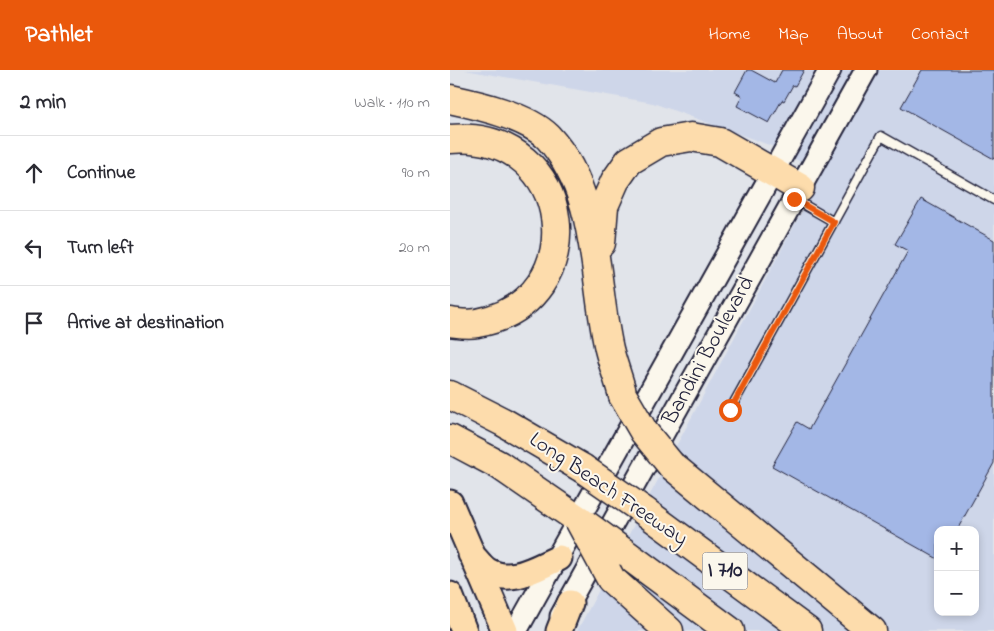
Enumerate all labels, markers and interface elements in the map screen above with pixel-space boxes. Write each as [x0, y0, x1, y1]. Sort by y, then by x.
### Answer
text: Pathlet [25, 18, 93, 53]
text: Home [709, 22, 750, 48]
text: Map [778, 22, 809, 48]
text: About [837, 22, 883, 48]
text: Contact [911, 22, 969, 48]
text: 2 min [20, 88, 66, 118]
text: Walk · 110 m [354, 91, 430, 115]
icon: ahead [20, 159, 48, 187]
text: Continue [67, 160, 135, 187]
text: 90 m [402, 161, 430, 185]
route end [783, 188, 806, 211]
icon: left [20, 234, 48, 262]
text: Turn left [67, 235, 134, 262]
text: 20 m [399, 236, 430, 260]
street label: Bandini Boulevard [654, 271, 763, 432]
icon: arrive [20, 309, 48, 337]
text: Arrive at destination [67, 310, 224, 337]
route start [719, 399, 742, 422]
street label: Long Beach Freeway [522, 425, 694, 556]
map controls [934, 526, 979, 616]
button: + [934, 526, 979, 571]
road number: I 710 [702, 552, 748, 590]
button: − [934, 571, 979, 616]

